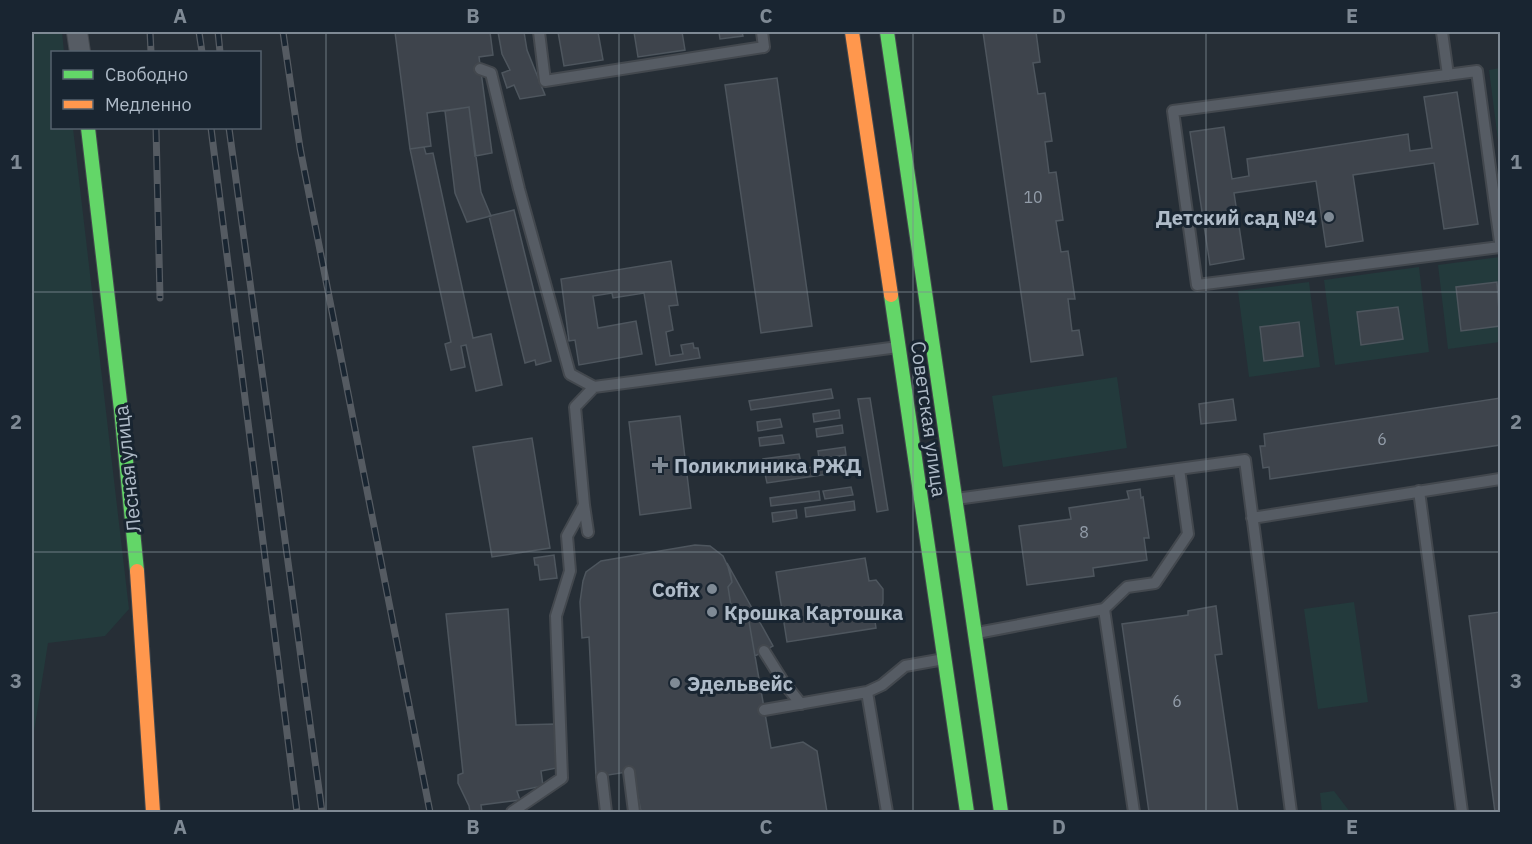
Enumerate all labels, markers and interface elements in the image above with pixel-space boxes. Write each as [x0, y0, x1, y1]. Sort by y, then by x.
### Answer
text: A [173, 2, 187, 29]
text: B [466, 2, 480, 29]
text: C [759, 2, 773, 29]
text: D [1052, 2, 1066, 29]
text: E [1346, 2, 1358, 29]
legend [51, 51, 261, 129]
text: Свободно [105, 63, 188, 86]
text: Медленно [105, 93, 192, 116]
text: 1 [10, 148, 22, 175]
text: 1 [1510, 148, 1522, 175]
house number: 10 [1023, 187, 1043, 207]
place label: Детский сад №4 [1156, 204, 1317, 231]
marker: Детский сад №4 [1322, 210, 1336, 224]
street label: Советская улица [905, 339, 953, 499]
street label: Лесная улица [107, 404, 147, 534]
text: 2 [10, 408, 22, 435]
text: 2 [1510, 408, 1522, 435]
house number: 6 [1377, 429, 1387, 449]
place label: Поликлиника РЖД [674, 452, 862, 479]
marker: Поликлиника РЖД [651, 456, 669, 474]
house number: 8 [1079, 522, 1089, 542]
place label: Cofix [652, 576, 700, 603]
marker: Cofix [705, 582, 719, 596]
place label: Крошка Картошка [724, 599, 903, 626]
marker: Крошка Картошка [705, 605, 719, 619]
text: 3 [10, 667, 22, 694]
text: 3 [1510, 667, 1522, 694]
place label: Эдельвейс [687, 670, 793, 697]
marker: Эдельвейс [668, 676, 682, 690]
house number: 6 [1172, 691, 1182, 711]
text: A [173, 813, 187, 840]
text: B [466, 813, 480, 840]
text: C [759, 813, 773, 840]
text: D [1052, 813, 1066, 840]
text: E [1346, 813, 1358, 840]

